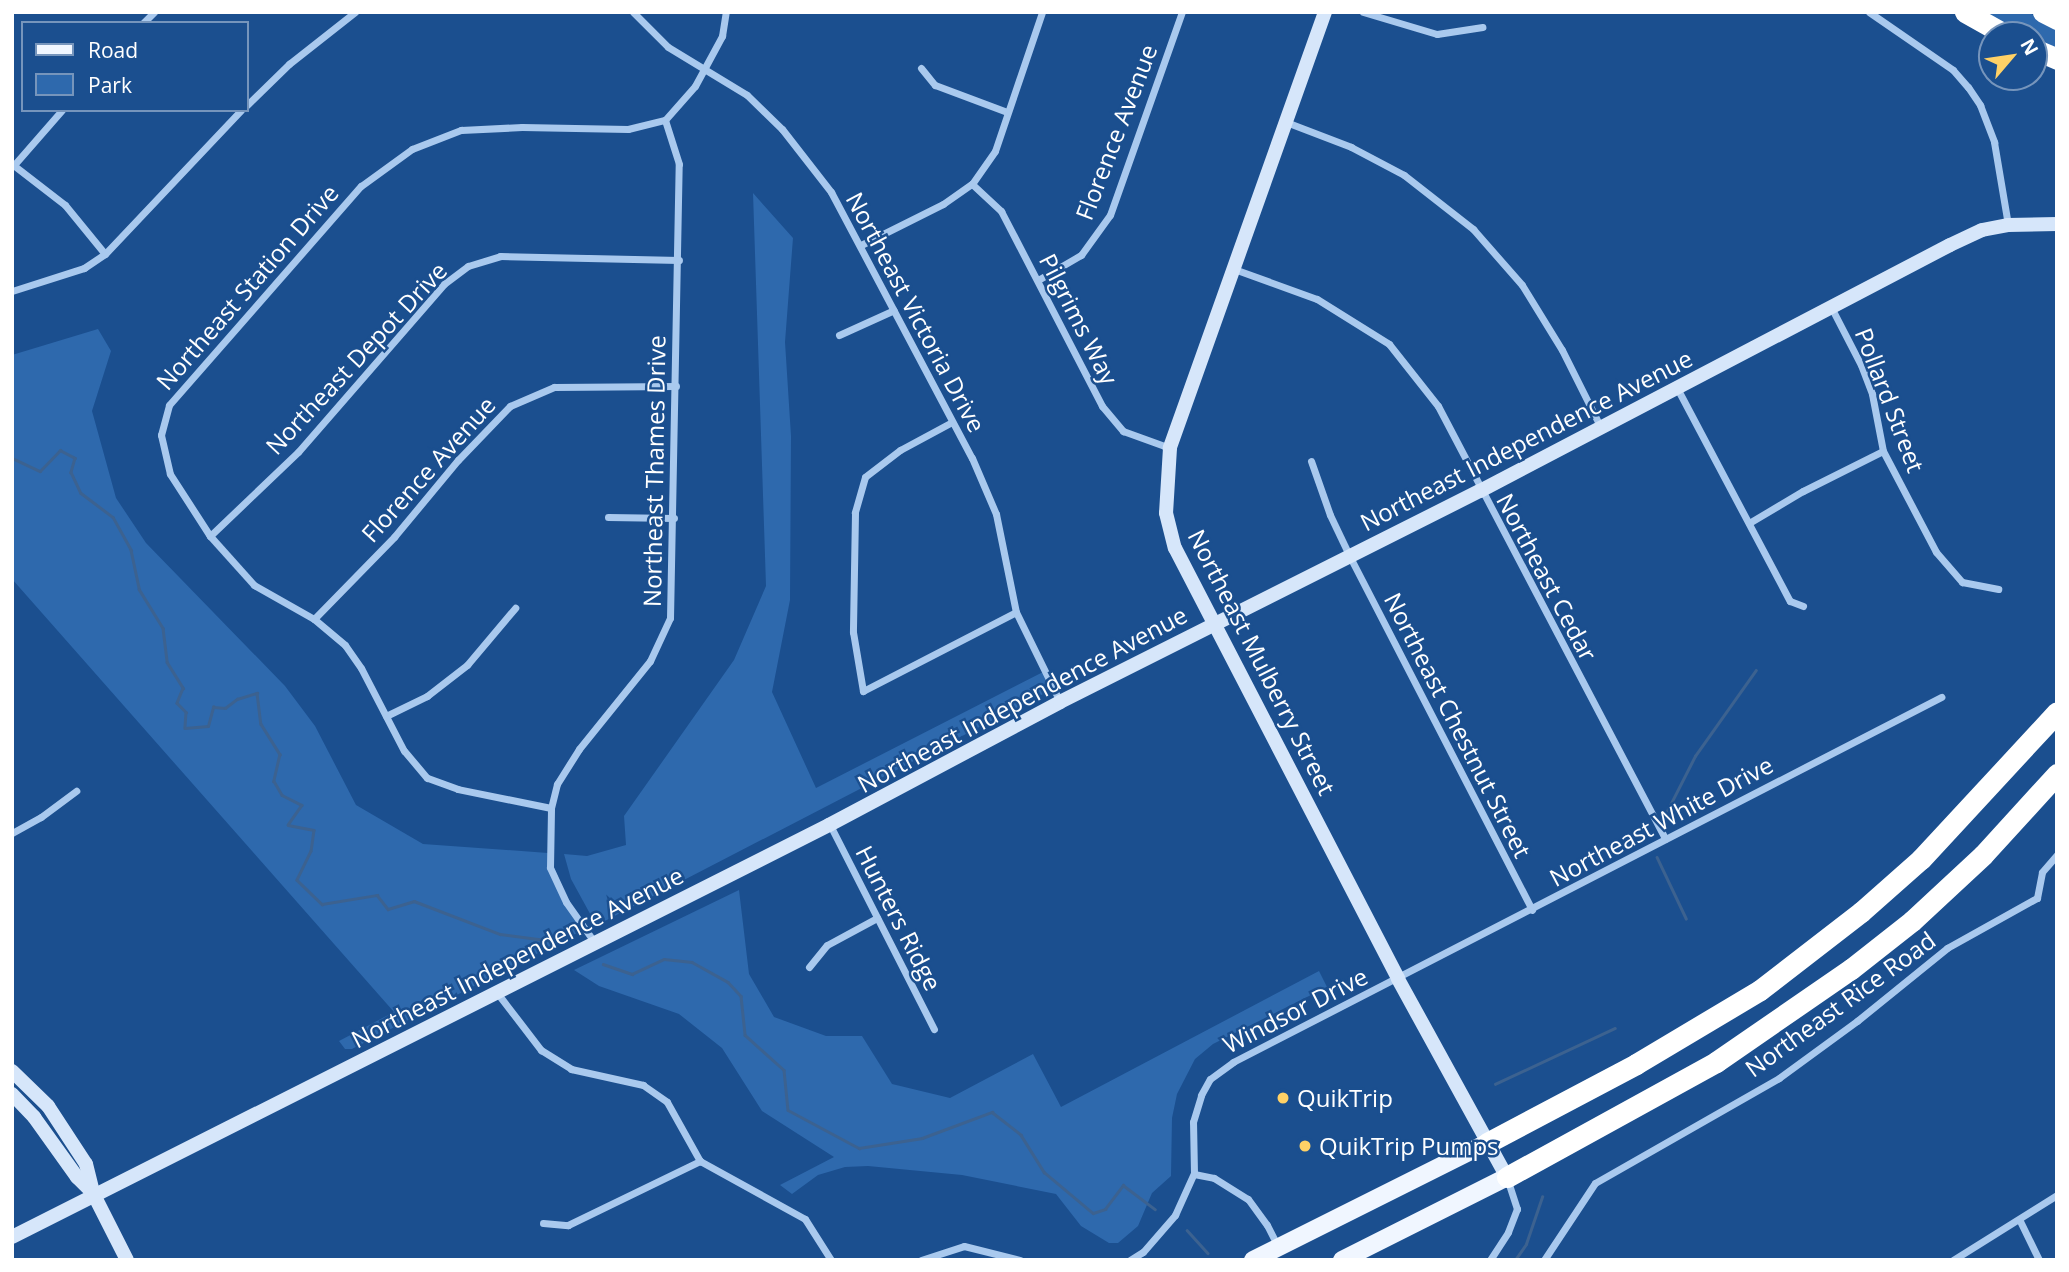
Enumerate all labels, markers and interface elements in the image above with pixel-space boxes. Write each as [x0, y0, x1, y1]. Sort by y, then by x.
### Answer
legend [21, 21, 248, 112]
north arrow [1978, 21, 2048, 91]
text: N [2014, 34, 2045, 60]
text: Road [88, 36, 138, 64]
street label: Florence Avenue [1069, 40, 1163, 224]
text: Park [88, 71, 132, 99]
street label: Northeast Station Drive [150, 179, 344, 395]
street label: Northeast Victoria Drive [840, 187, 992, 437]
street label: Pilgrims Way [1034, 249, 1124, 389]
street label: Northeast Depot Drive [259, 256, 453, 460]
street label: Pollard Street [1849, 324, 1931, 476]
street label: Northeast Thames Drive [637, 335, 671, 607]
street label: Northeast Independence Avenue [1355, 343, 1697, 537]
street label: Florence Avenue [355, 390, 501, 548]
street label: Northeast Cedar [1491, 489, 1603, 665]
street label: Northeast Mulberry Street [1182, 524, 1342, 800]
street label: Northeast Chestnut Street [1379, 588, 1537, 862]
street label: Northeast Independence Avenue [852, 600, 1192, 798]
street label: Northeast White Drive [1544, 750, 1778, 892]
street label: Hunters Ridge [850, 841, 948, 995]
street label: Northeast Independence Avenue [346, 860, 688, 1054]
street label: Northeast Rice Road [1739, 925, 1941, 1083]
street label: Windsor Drive [1218, 961, 1372, 1059]
place label: QuikTrip [1297, 1084, 1393, 1112]
marker: QuikTrip [1275, 1090, 1291, 1106]
place label: QuikTrip Pumps [1319, 1132, 1499, 1160]
marker: QuikTrip Pumps [1297, 1138, 1313, 1154]

